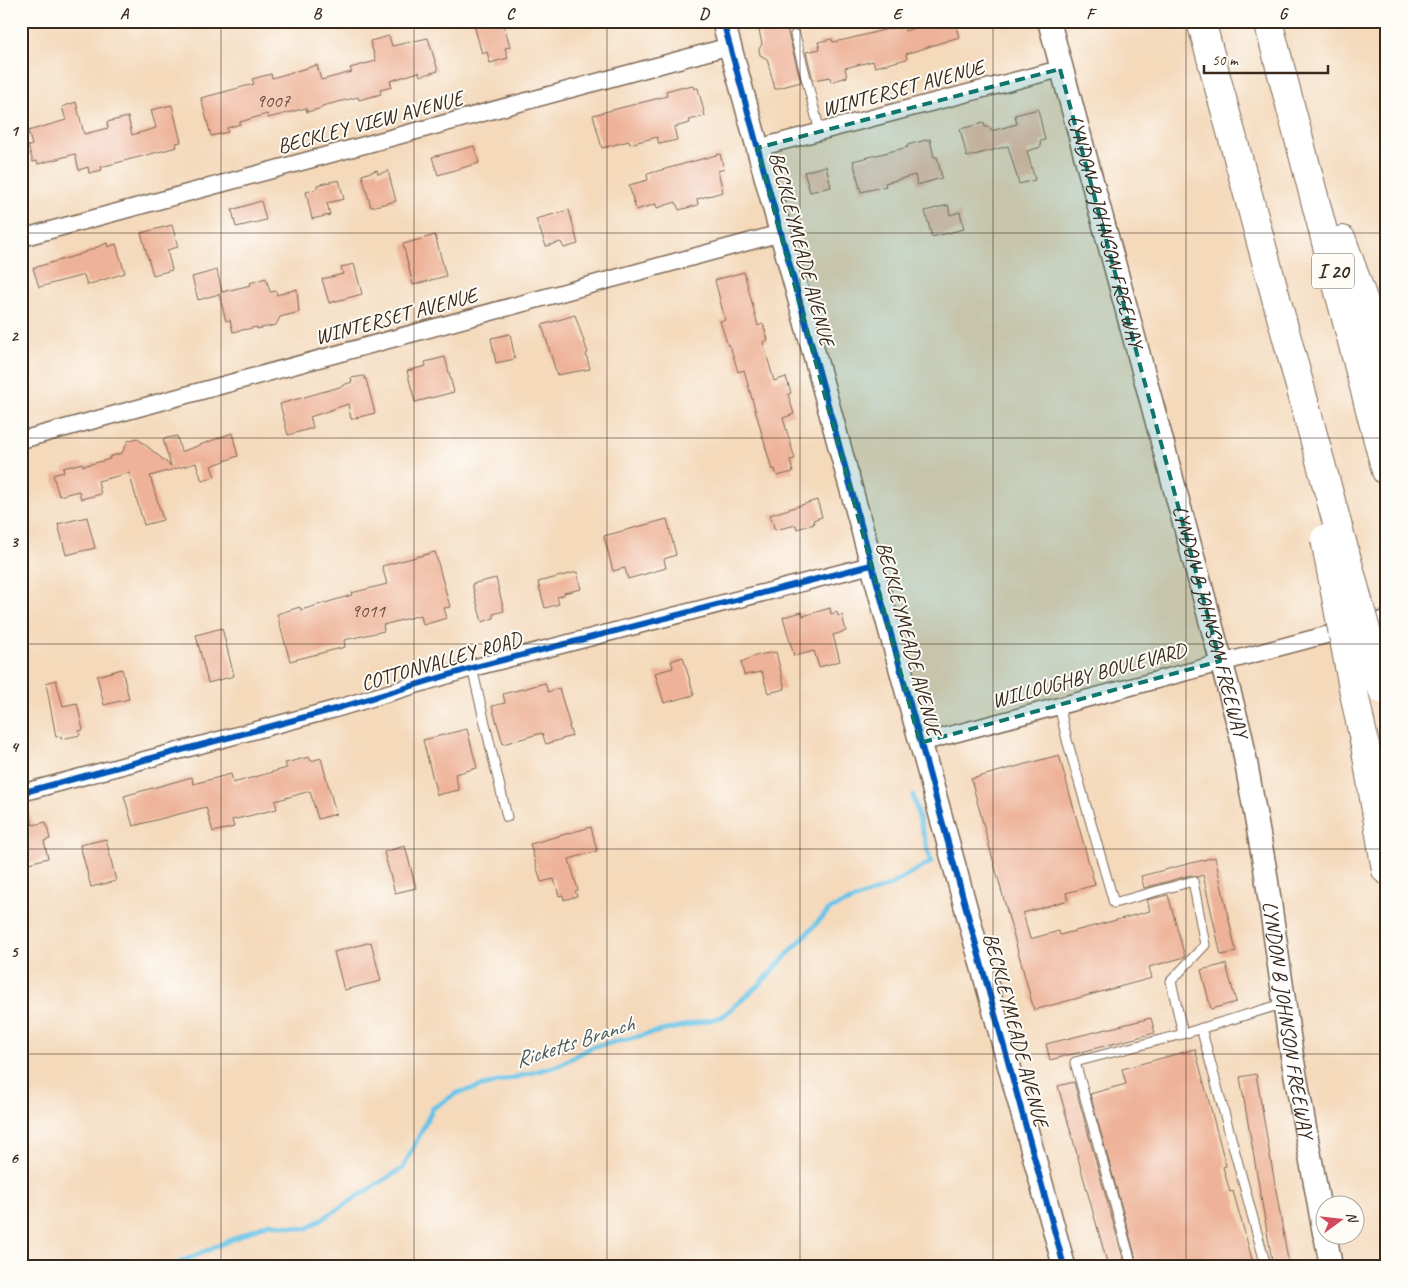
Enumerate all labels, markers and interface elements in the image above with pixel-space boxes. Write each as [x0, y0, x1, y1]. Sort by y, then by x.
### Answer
text: A [120, 4, 130, 24]
text: B [313, 4, 323, 24]
text: C [506, 4, 516, 24]
text: D [699, 4, 710, 24]
text: E [893, 4, 904, 24]
text: F [1086, 4, 1097, 24]
text: G [1279, 4, 1289, 24]
scale bar [1204, 42, 1328, 74]
text: 50 m [1212, 51, 1239, 70]
street label: WINTERSET AVENUE [819, 53, 990, 122]
street label: BECKLEY VIEW AVENUE [274, 84, 468, 159]
house number: 9007 [256, 89, 292, 113]
street label: LYNDON B JOHNSON FREEWAY [1062, 112, 1150, 354]
text: 1 [10, 121, 19, 141]
street label: BECKLEYMEADE AVENUE [764, 149, 841, 351]
road number: I 20 [1312, 254, 1354, 288]
street label: WINTERSET AVENUE [312, 281, 483, 350]
text: 2 [10, 326, 19, 346]
street label: LYNDON B JOHNSON FREEWAY [1167, 502, 1255, 744]
text: 3 [10, 532, 19, 552]
street label: BECKLEYMEADE AVENUE [871, 539, 948, 741]
house number: 9011 [351, 599, 387, 623]
street label: COTTONVALLEY ROAD [358, 625, 526, 696]
street label: WILLOUGHBY BOULEVARD [989, 636, 1191, 713]
text: 4 [10, 737, 19, 757]
street label: LYNDON B JOHNSON FREEWAY [1257, 899, 1320, 1144]
street label: BECKLEYMEADE AVENUE [978, 930, 1055, 1132]
text: 5 [11, 942, 20, 962]
water label: Ricketts Branch [512, 1009, 639, 1074]
text: 6 [10, 1148, 19, 1168]
north arrow [1314, 1194, 1364, 1244]
text: N [1343, 1210, 1362, 1225]

